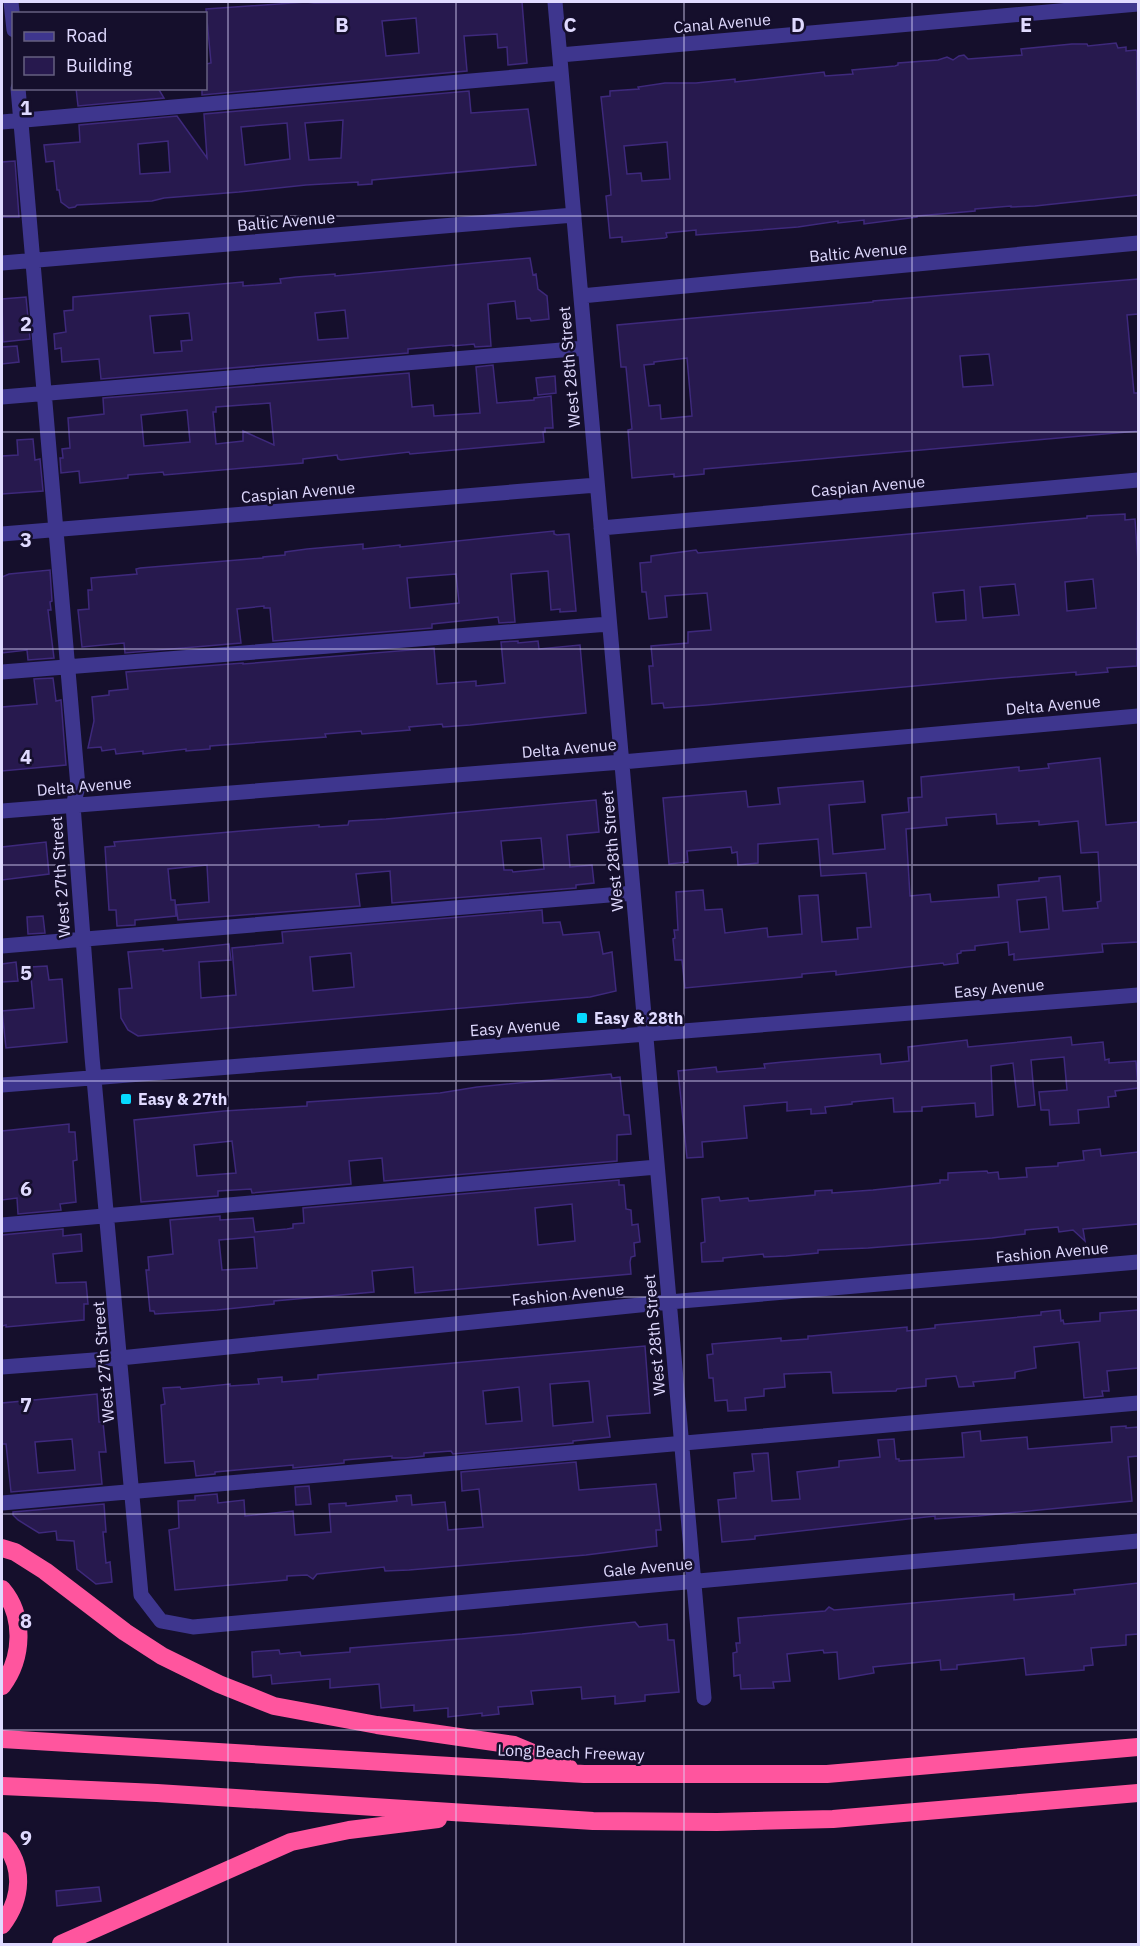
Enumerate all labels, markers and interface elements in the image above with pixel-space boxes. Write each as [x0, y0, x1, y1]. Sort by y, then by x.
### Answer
street label: Canal Avenue [672, 9, 772, 37]
text: B [335, 11, 349, 38]
text: C [563, 11, 577, 38]
text: D [791, 11, 805, 38]
text: E [1020, 11, 1032, 38]
legend [12, 12, 207, 90]
text: Road [66, 24, 107, 47]
text: Building [66, 54, 133, 77]
text: 1 [20, 94, 32, 121]
street label: Baltic Avenue [236, 207, 336, 235]
street label: Baltic Avenue [808, 238, 908, 266]
street label: West 28th Street [554, 306, 584, 428]
text: 2 [20, 310, 32, 337]
street label: Caspian Avenue [810, 471, 926, 501]
street label: Caspian Avenue [240, 477, 356, 507]
text: 3 [20, 526, 32, 553]
street label: Delta Avenue [1005, 691, 1101, 719]
street label: Delta Avenue [521, 734, 617, 762]
text: 4 [20, 743, 32, 770]
street label: Delta Avenue [36, 772, 132, 800]
street label: West 28th Street [597, 790, 627, 912]
street label: West 27th Street [46, 816, 74, 938]
text: 5 [20, 959, 32, 986]
street label: Easy Avenue [953, 974, 1045, 1002]
place label: Easy & 28th [594, 1008, 683, 1028]
marker: Easy & 28th [575, 1011, 589, 1025]
street label: Easy Avenue [469, 1014, 561, 1040]
place label: Easy & 27th [138, 1089, 227, 1109]
marker: Easy & 27th [119, 1092, 133, 1106]
text: 6 [20, 1175, 32, 1202]
street label: Fashion Avenue [995, 1237, 1109, 1267]
street label: West 28th Street [639, 1274, 669, 1396]
street label: Fashion Avenue [511, 1278, 625, 1310]
street label: West 27th Street [88, 1301, 118, 1423]
text: 7 [20, 1391, 32, 1418]
street label: Gale Avenue [602, 1553, 694, 1581]
text: 8 [20, 1607, 32, 1634]
street label: Long Beach Freeway [497, 1739, 645, 1765]
text: 9 [20, 1824, 32, 1851]

